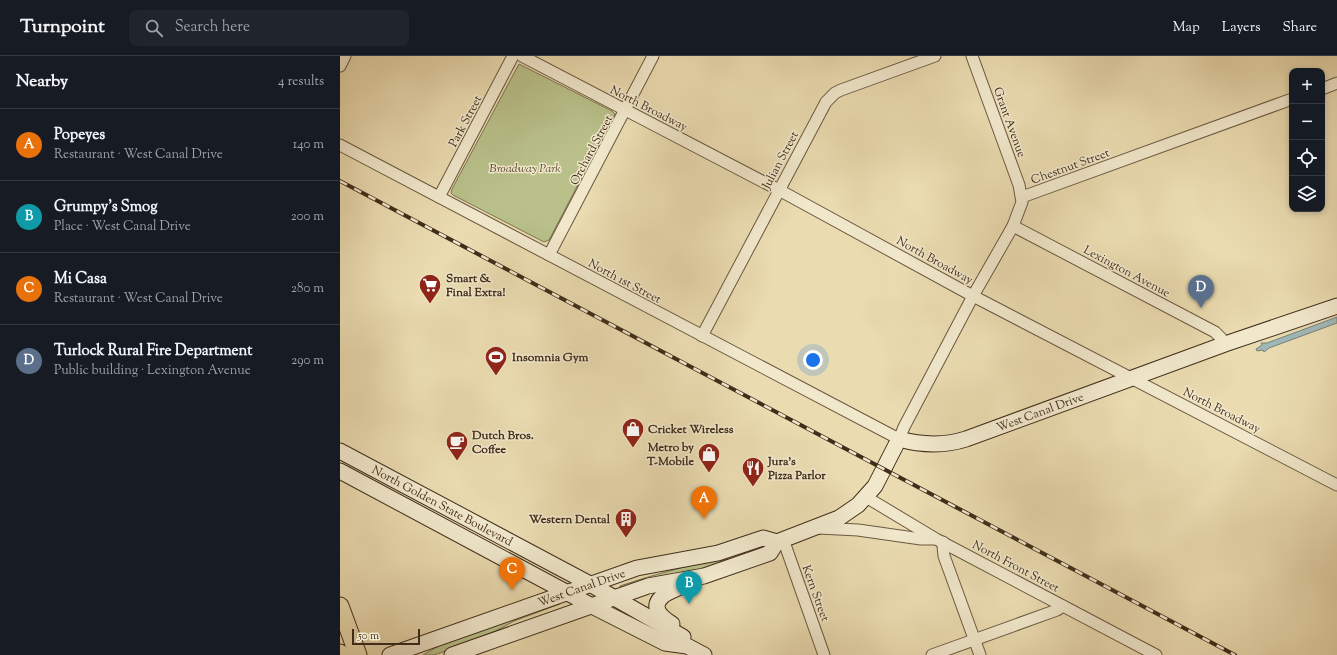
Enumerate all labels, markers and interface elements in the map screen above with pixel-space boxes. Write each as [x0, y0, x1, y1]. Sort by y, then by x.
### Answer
search box [129, 10, 409, 46]
text: Turnpoint [20, 14, 105, 41]
icon: search [143, 17, 165, 39]
text: Search here [175, 17, 250, 38]
text: Map [1173, 18, 1200, 38]
text: Layers [1222, 18, 1260, 38]
text: Share [1282, 18, 1317, 38]
map controls [1289, 68, 1325, 212]
button: + [1289, 68, 1325, 104]
text: Nearby [16, 70, 68, 94]
text: 4 results [278, 73, 324, 91]
street label: North Broadway [607, 82, 691, 136]
street label: Grant Avenue [988, 85, 1030, 160]
street label: Park Street [445, 92, 487, 151]
button: − [1289, 104, 1325, 140]
street label: Orchard Street [566, 112, 618, 189]
text: Popeyes [54, 125, 105, 146]
street label: Julian Street [758, 128, 804, 194]
text: A [24, 136, 34, 154]
text: 140 m [293, 136, 324, 154]
button: locate [1289, 140, 1325, 176]
street label: Chestnut Street [1028, 144, 1112, 190]
text: Restaurant · West Canal Drive [54, 146, 223, 164]
park label: Broadway Park [489, 160, 561, 178]
button: layers [1289, 176, 1325, 212]
text: Grumpy's Smog [54, 197, 157, 218]
text: B [25, 208, 33, 226]
text: 200 m [291, 208, 324, 226]
text: Place · West Canal Drive [54, 218, 191, 236]
street label: North Broadway [893, 232, 976, 289]
street label: Lexington Avenue [1080, 241, 1173, 303]
street label: North 1st Street [585, 255, 664, 309]
text: Mi Casa [54, 269, 107, 290]
place label: Smart & Final Extra! [445, 270, 506, 302]
supermarket icon: Smart & Final Extra! [417, 272, 443, 305]
pin: D [1188, 275, 1214, 308]
text: C [24, 280, 34, 298]
text: 280 m [291, 280, 324, 298]
text: Restaurant · West Canal Drive [54, 290, 223, 308]
text: Turlock Rural Fire Department [54, 341, 252, 362]
sports icon: Insomnia Gym [483, 344, 509, 377]
place label: Insomnia Gym [511, 349, 589, 367]
your location [803, 350, 823, 370]
text: D [24, 352, 34, 370]
text: 290 m [291, 352, 324, 370]
text: Public building · Lexington Avenue [54, 362, 251, 380]
street label: North Broadway [1180, 384, 1264, 438]
street label: West Canal Drive [994, 388, 1087, 437]
shop icon: Cricket Wireless [620, 416, 646, 449]
place label: Cricket Wireless [648, 421, 734, 439]
place label: Dutch Bros. Coffee [471, 427, 534, 459]
cafe icon: Dutch Bros. Coffee [444, 429, 470, 462]
place label: Metro by T-Mobile [646, 439, 694, 471]
shop icon: Metro by T-Mobile [696, 441, 722, 474]
place label: Jura's Pizza Parlor [767, 453, 826, 485]
restaurant icon: Jura's Pizza Parlor [740, 455, 766, 488]
street label: North Golden State Boulevard [368, 461, 516, 551]
pin: A [691, 486, 717, 519]
building icon: Western Dental [613, 506, 639, 539]
place label: Western Dental [528, 511, 611, 529]
street label: North Front Street [969, 536, 1062, 597]
pin: C [499, 557, 525, 590]
street label: Kern Street [797, 563, 834, 624]
street label: West Canal Drive [536, 565, 628, 612]
pin: B [676, 571, 702, 604]
scale bar [352, 627, 420, 646]
text: 50 m [358, 628, 379, 644]

